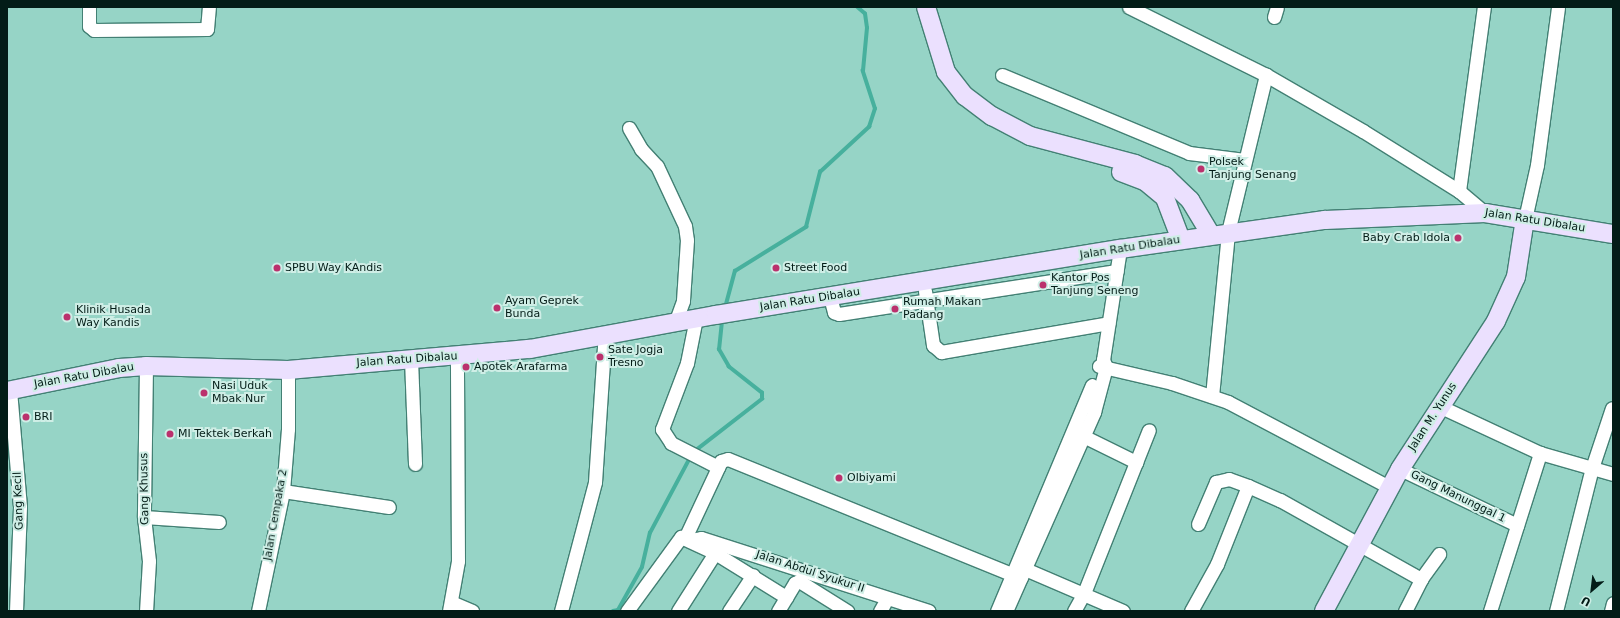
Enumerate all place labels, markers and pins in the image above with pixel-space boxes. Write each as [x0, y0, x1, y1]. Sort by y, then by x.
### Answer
place label: Polsek Tanjung Senang [1209, 156, 1297, 182]
marker: Polsek Tanjung Senang [1196, 164, 1206, 174]
place label: Baby Crab Idola [1363, 231, 1450, 245]
marker: Baby Crab Idola [1453, 233, 1463, 243]
place label: SPBU Way KAndis [285, 261, 382, 275]
place label: Street Food [784, 261, 847, 275]
marker: SPBU Way KAndis [272, 263, 282, 273]
marker: Street Food [771, 263, 781, 273]
place label: Kantor Pos Tanjung Seneng [1051, 272, 1139, 298]
marker: Kantor Pos Tanjung Seneng [1038, 280, 1048, 290]
place label: Ayam Geprek Bunda [505, 295, 579, 321]
place label: Rumah Makan Padang [903, 296, 981, 322]
marker: Ayam Geprek Bunda [492, 303, 502, 313]
place label: Klinik Husada Way Kandis [76, 304, 151, 330]
marker: Rumah Makan Padang [890, 304, 900, 314]
marker: Klinik Husada Way Kandis [61, 311, 73, 323]
place label: Sate Jogja Tresno [608, 344, 663, 370]
marker: Sate Jogja Tresno [595, 352, 605, 362]
place label: Apotek Arafarma [474, 360, 567, 374]
marker: Apotek Arafarma [461, 362, 471, 372]
place label: Nasi Uduk Mbak Nur [212, 380, 268, 406]
marker: Nasi Uduk Mbak Nur [199, 388, 209, 398]
place label: BRI [34, 410, 52, 424]
marker: BRI [21, 412, 31, 422]
place label: MI Tektek Berkah [178, 427, 272, 441]
marker: MI Tektek Berkah [165, 429, 175, 439]
place label: Olbiyami [847, 471, 896, 485]
marker: Olbiyami [834, 473, 844, 483]

